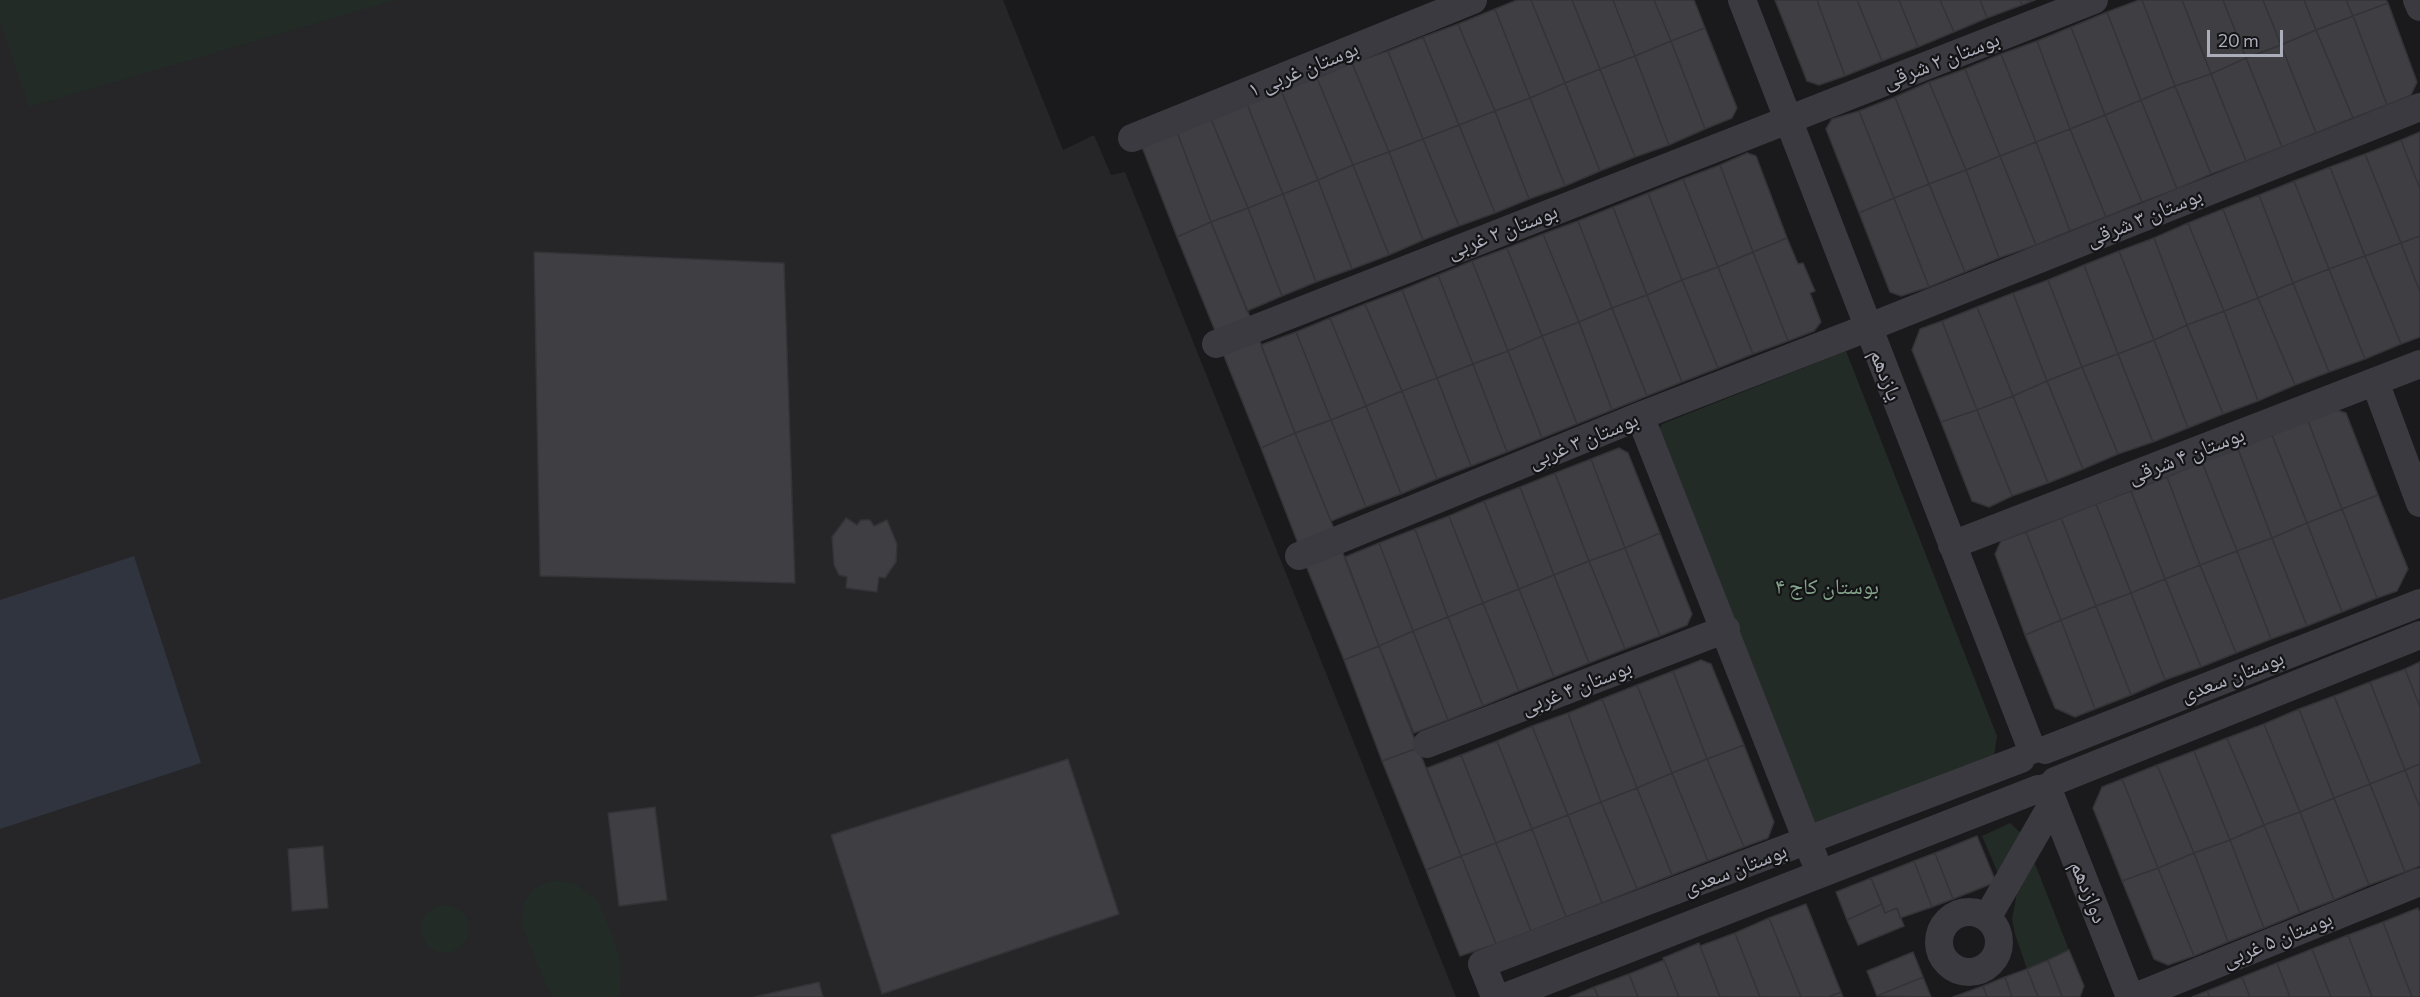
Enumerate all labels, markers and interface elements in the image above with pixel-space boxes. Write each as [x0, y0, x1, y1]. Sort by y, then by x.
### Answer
scale bar [2210, 18, 2286, 56]
street label: بوستان ۲ شرقی [1879, 26, 2003, 94]
text: 20 m [2218, 29, 2259, 51]
street label: بوستان غربی ۱ [1244, 35, 1362, 103]
street label: بوستان ۳ شرقی [2082, 182, 2206, 252]
street label: بوستان ۲ غربی [1443, 198, 1561, 264]
street label: یازدهم [1864, 345, 1908, 405]
street label: بوستان ۳ غربی [1524, 406, 1642, 474]
street label: بوستان ۴ شرقی [2124, 421, 2248, 489]
park label: بوستان کاج ۴ [1775, 574, 1879, 600]
street label: بوستان سعدی [2176, 644, 2288, 708]
street label: بوستان ۴ غربی [1517, 654, 1635, 720]
street label: بوستان سعدی [1679, 837, 1791, 901]
street label: دوازدهم [2065, 857, 2113, 927]
street label: بوستان ۵ غربی [2218, 905, 2336, 973]

